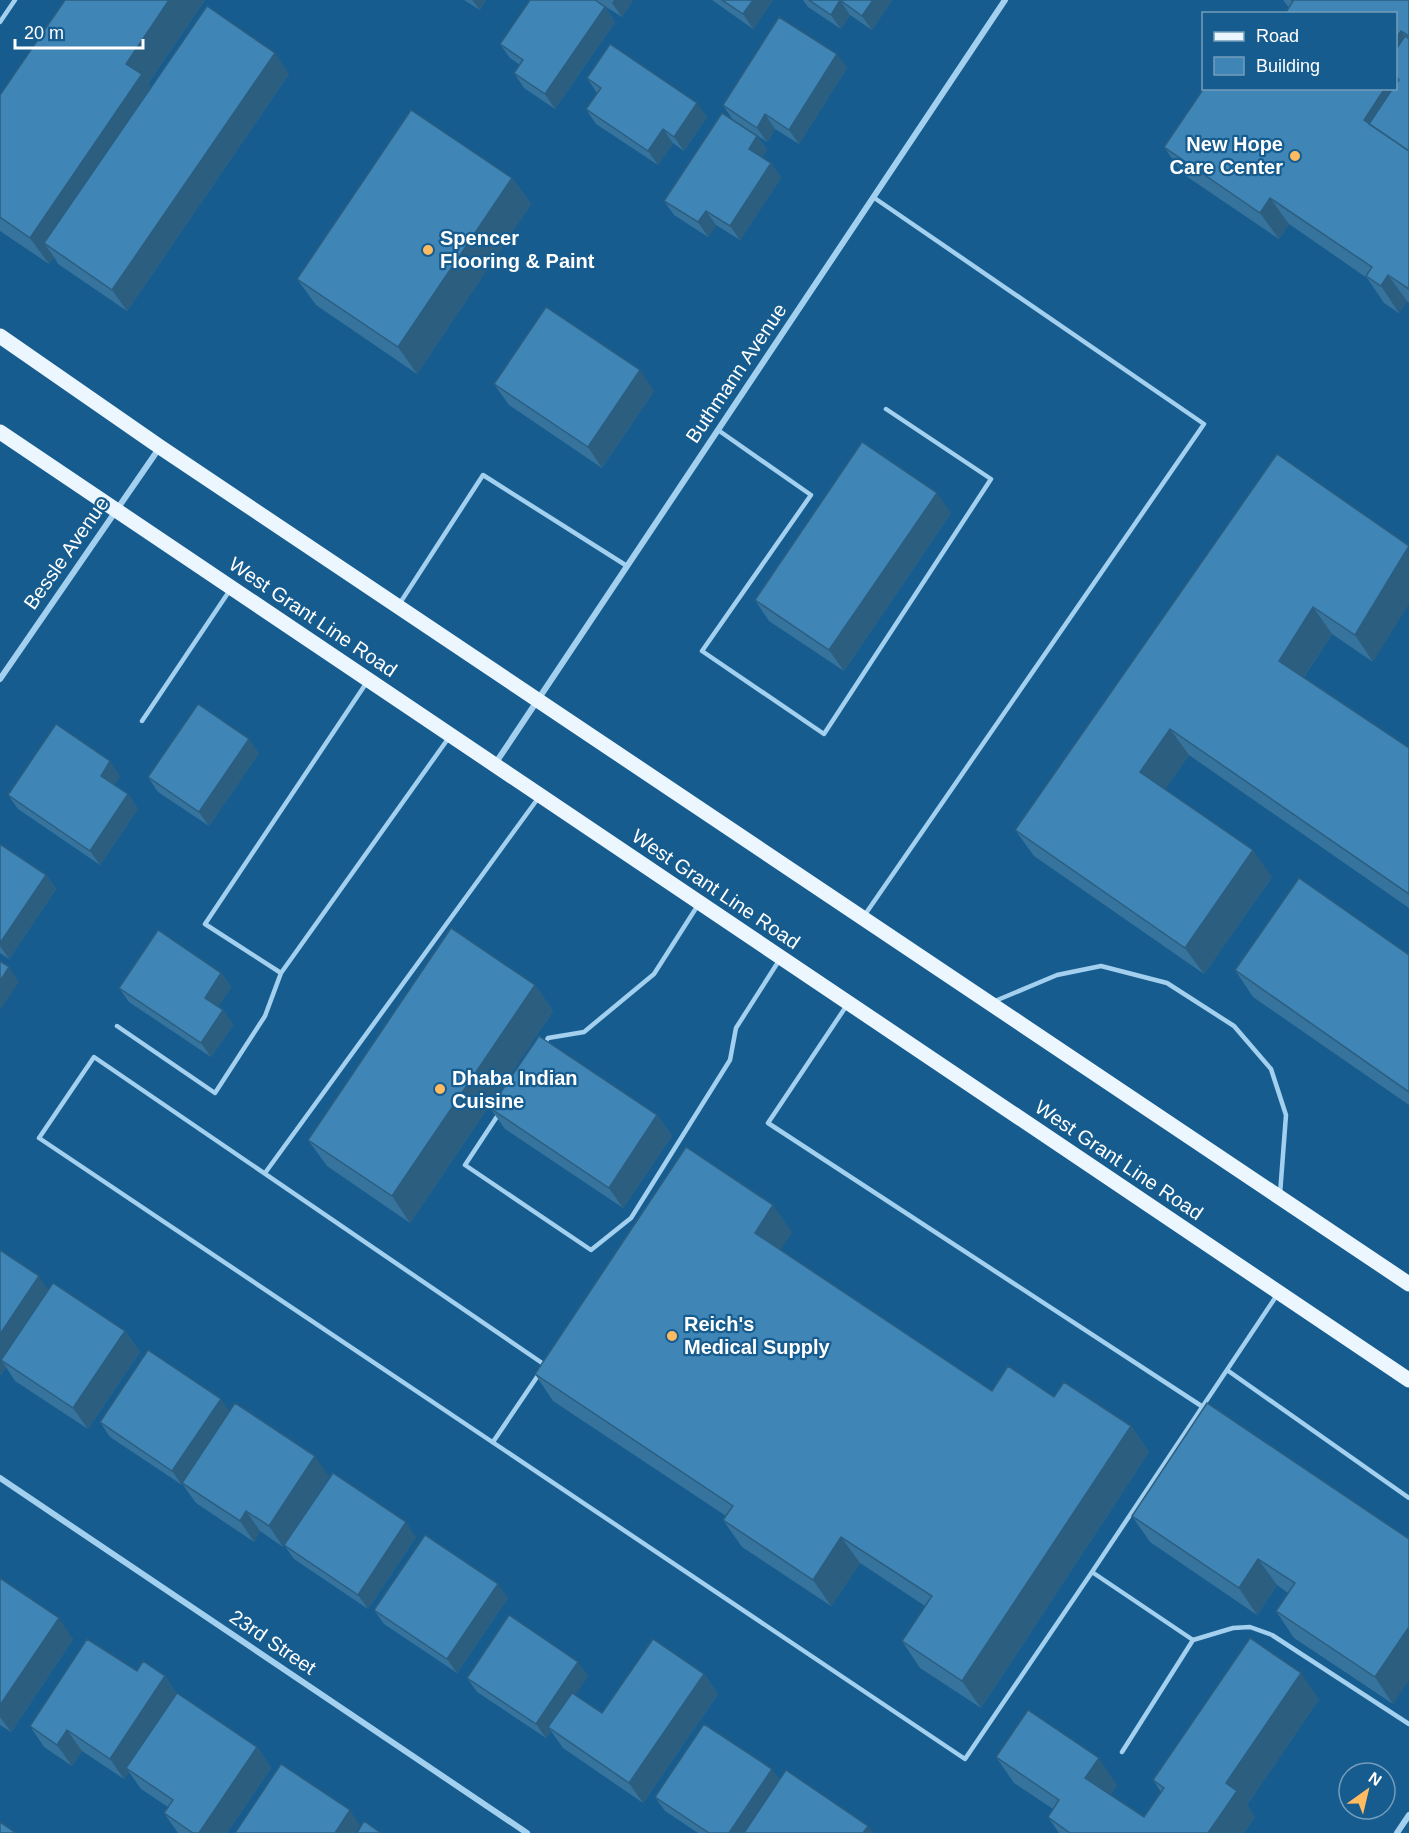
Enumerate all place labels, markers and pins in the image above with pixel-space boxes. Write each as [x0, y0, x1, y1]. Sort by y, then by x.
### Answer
place label: New Hope Care Center [1170, 133, 1283, 178]
marker: New Hope Care Center [1288, 149, 1302, 163]
place label: Spencer Flooring & Paint [440, 227, 595, 272]
marker: Spencer Flooring & Paint [421, 243, 435, 257]
place label: Dhaba Indian Cuisine [452, 1067, 578, 1112]
marker: Dhaba Indian Cuisine [433, 1082, 447, 1096]
place label: Reich's Medical Supply [684, 1313, 830, 1358]
marker: Reich's Medical Supply [665, 1329, 679, 1343]

